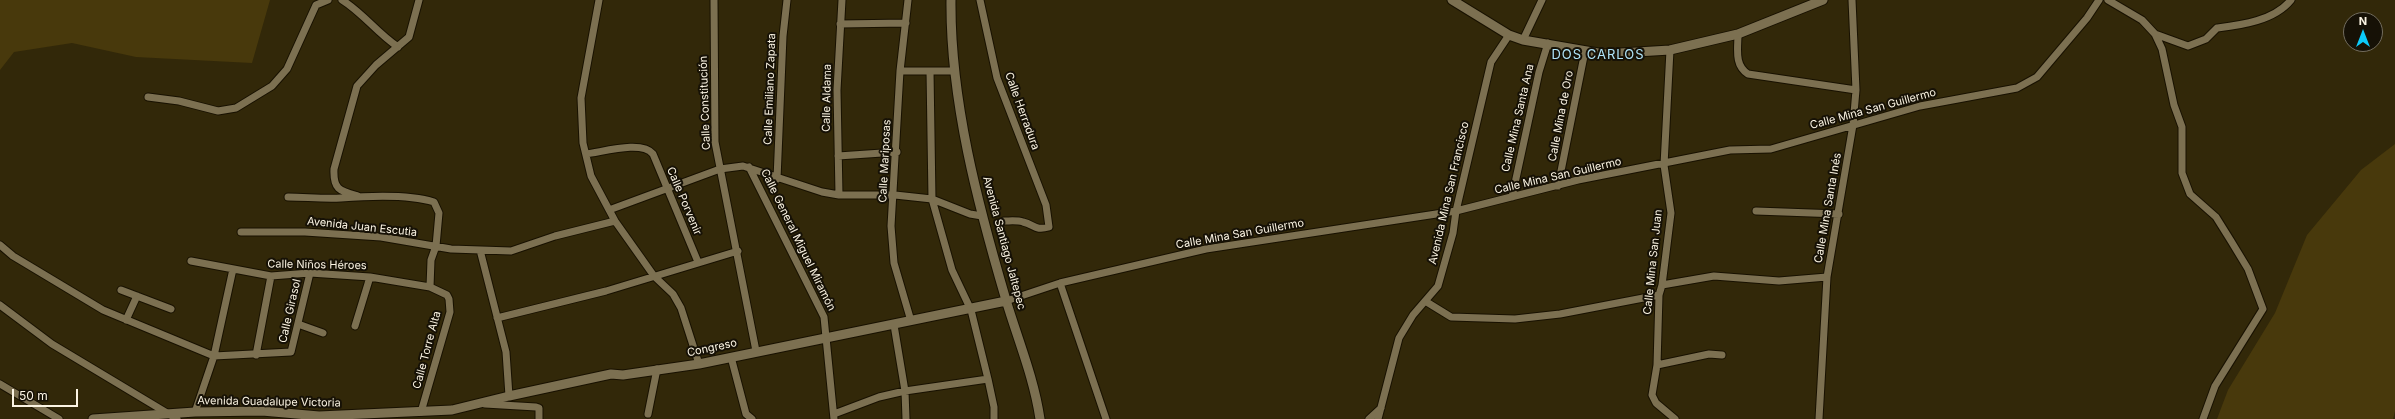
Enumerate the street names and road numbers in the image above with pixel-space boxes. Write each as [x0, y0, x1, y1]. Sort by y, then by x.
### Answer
street label: Calle Emiliano Zapata [761, 33, 779, 145]
street label: Calle Constitución [697, 56, 713, 150]
street label: Calle Mina Santa Ana [1499, 63, 1537, 173]
street label: Calle Aldama [820, 64, 834, 132]
street label: Calle Mina de Oro [1546, 69, 1576, 163]
street label: Calle Herradura [1002, 70, 1042, 152]
street label: Calle Mina San Guillermo [1809, 86, 1937, 132]
street label: Calle Mariposas [876, 119, 894, 203]
street label: Avenida Mina San Francisco [1426, 120, 1472, 266]
street label: Calle Mina Santa Inés [1812, 152, 1844, 264]
street label: Calle Mina San Guillermo [1493, 155, 1623, 197]
street label: Calle Porvenir [664, 165, 704, 237]
street label: Calle General Miguel Miramón [758, 167, 838, 313]
street label: Avenida Santiago Jaltepec [980, 175, 1028, 311]
street label: Calle Mina San Juan [1641, 209, 1665, 315]
street label: Avenida Juan Escutia [306, 215, 418, 239]
street label: Calle Mina San Guillermo [1175, 216, 1305, 252]
street label: Calle Niños Héroes [267, 258, 367, 272]
street label: Calle Girasol [276, 278, 304, 344]
street label: Calle Torre Alta [410, 310, 444, 390]
street label: Congreso [686, 336, 738, 360]
street label: Avenida Guadalupe Victoria [197, 394, 341, 410]

